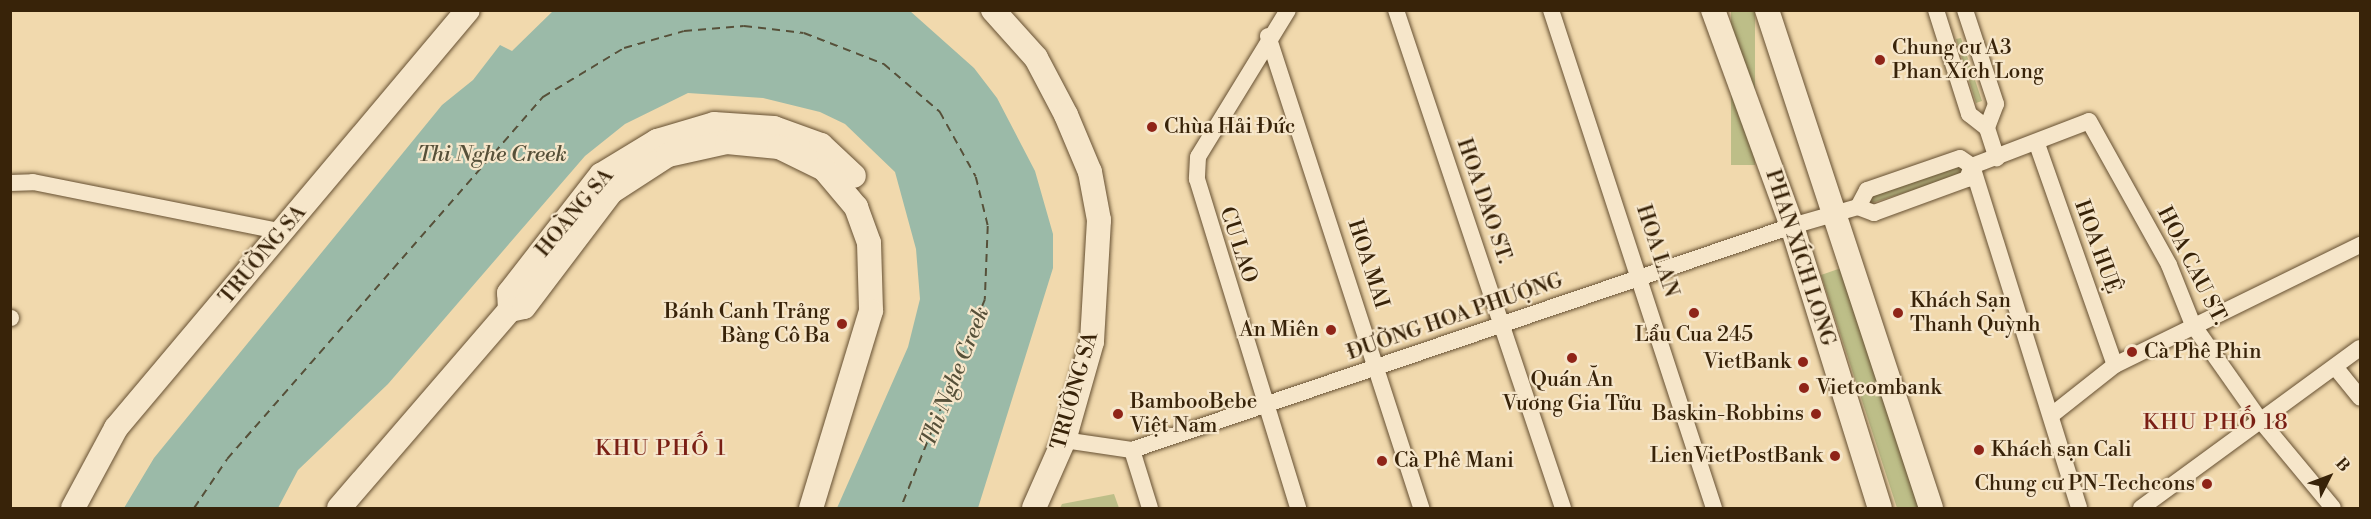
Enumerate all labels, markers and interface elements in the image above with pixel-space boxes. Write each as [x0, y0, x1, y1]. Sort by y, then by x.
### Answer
place label: Chung cư A3 Phan Xích Long [1892, 35, 2044, 85]
marker: Chung cư A3 Phan Xích Long [1873, 53, 1887, 67]
place label: Chùa Hải Đức [1164, 114, 1295, 140]
marker: Chùa Hải Đức [1145, 120, 1159, 134]
street label: HOA DAO ST. [1451, 135, 1517, 267]
water label: Thi Nghe Creek [417, 142, 567, 168]
street label: HOÀNG SA [531, 164, 619, 262]
street label: PHAN XÍCH LONG [1760, 167, 1840, 349]
street label: HOA HUỆ [2068, 197, 2126, 297]
street label: TRƯỜNG SA [214, 200, 312, 310]
street label: HOA LAN [1630, 202, 1684, 300]
street label: HOA CAU ST. [2151, 203, 2233, 329]
street label: CU LAO [1214, 204, 1262, 286]
street label: HOA MAI [1342, 216, 1394, 312]
street label: ĐƯỜNG HOA PHƯỢNG [1344, 268, 1566, 366]
place label: Khách Sạn Thanh Quỳnh [1910, 288, 2041, 338]
place label: Bánh Canh Trảng Bàng Cô Ba [664, 299, 830, 349]
water label: Thi Nghe Creek [915, 303, 995, 451]
marker: Lẩu Cua 245 [1687, 306, 1701, 320]
marker: Khách Sạn Thanh Quỳnh [1891, 306, 1905, 320]
marker: Bánh Canh Trảng Bàng Cô Ba [835, 317, 849, 331]
place label: An Miên [1239, 317, 1319, 343]
place label: Lẩu Cua 245 [1635, 322, 1753, 348]
marker: An Miên [1324, 323, 1338, 337]
street label: TRƯỜNG SA [1046, 329, 1104, 453]
place label: Cà Phê Phin [2144, 339, 2262, 365]
marker: Cà Phê Phin [2125, 345, 2139, 359]
place label: VietBank [1703, 349, 1791, 375]
marker: Quán Ăn Vương Gia Tửu [1565, 351, 1579, 365]
marker: VietBank [1796, 355, 1810, 369]
place label: Quán Ăn Vương Gia Tửu [1502, 367, 1642, 417]
place label: Vietcombank [1816, 375, 1941, 401]
marker: Vietcombank [1797, 381, 1811, 395]
place label: BambooBebe Việt Nam [1130, 389, 1257, 439]
place label: Baskin-Robbins [1652, 401, 1804, 427]
marker: BambooBebe Việt Nam [1111, 407, 1125, 421]
marker: Baskin-Robbins [1809, 407, 1823, 421]
district label: KHU PHỐ 18 [2143, 410, 2289, 436]
district label: KHU PHỐ 1 [595, 436, 727, 462]
place label: Khách sạn Cali [1991, 437, 2132, 463]
place label: LienVietPostBank [1650, 443, 1823, 469]
marker: Khách sạn Cali [1972, 443, 1986, 457]
north arrow [2299, 447, 2359, 507]
place label: Cà Phê Mani [1394, 448, 1514, 474]
marker: LienVietPostBank [1828, 449, 1842, 463]
marker: Cà Phê Mani [1375, 454, 1389, 468]
text: B [2331, 454, 2354, 476]
place label: Chung cư PN-Techcons [1974, 471, 2195, 497]
marker: Chung cư PN-Techcons [2200, 477, 2214, 491]

